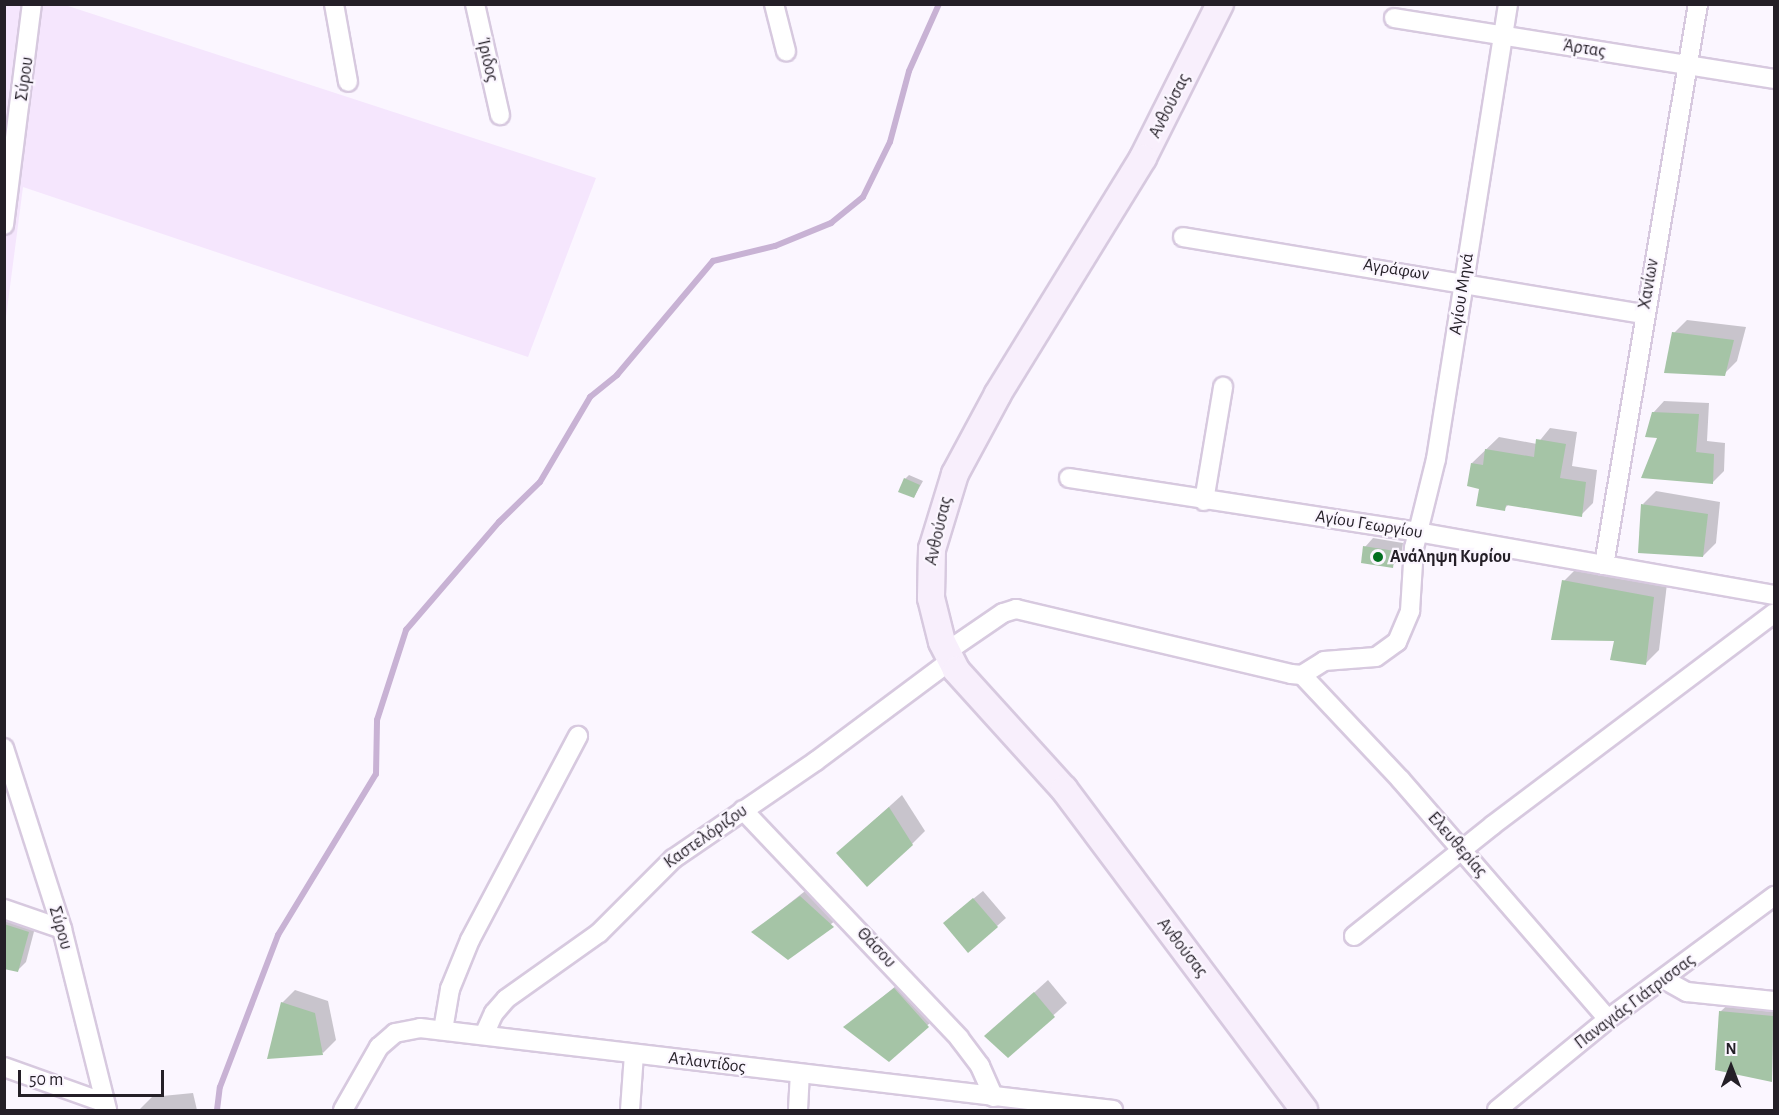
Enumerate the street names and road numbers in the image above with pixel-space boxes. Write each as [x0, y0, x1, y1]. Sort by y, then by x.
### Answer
street label: Άρτας [1561, 35, 1607, 63]
street label: Ίριδος [471, 36, 503, 84]
street label: Σύρου [11, 56, 39, 102]
street label: Ανθούσας [1145, 70, 1195, 142]
street label: Αγίου Μηνά [1445, 252, 1479, 336]
street label: Αγράφων [1361, 254, 1431, 286]
street label: Χανίων [1634, 257, 1664, 311]
street label: Ανθούσας [921, 495, 957, 567]
street label: Αγίου Γεωργίου [1314, 506, 1424, 544]
street label: Καστελόριζου [660, 800, 752, 874]
street label: Ελευθερίας [1423, 808, 1491, 882]
street label: Σύρου [44, 904, 76, 952]
street label: Ανθούσας [1152, 914, 1212, 982]
street label: Θάσου [852, 923, 900, 973]
street label: Παναγιάς Γιάτρισσας [1571, 950, 1699, 1054]
street label: Ατλαντίδος [667, 1048, 747, 1078]

